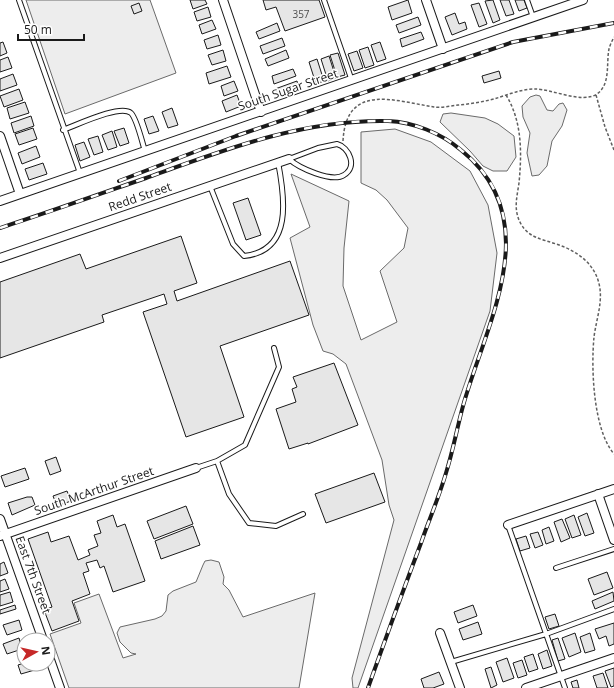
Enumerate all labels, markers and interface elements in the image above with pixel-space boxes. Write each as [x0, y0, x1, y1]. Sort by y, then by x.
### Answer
house number: 357 [292, 7, 310, 21]
scale bar [18, 16, 84, 42]
text: 50 m [24, 21, 52, 38]
street label: South Sugar Street [236, 64, 340, 115]
street label: Redd Street [106, 178, 174, 215]
street label: South McArthur Street [32, 462, 156, 519]
street label: East 7th Street [12, 534, 55, 616]
north arrow [16, 632, 56, 672]
text: N [38, 645, 54, 656]

